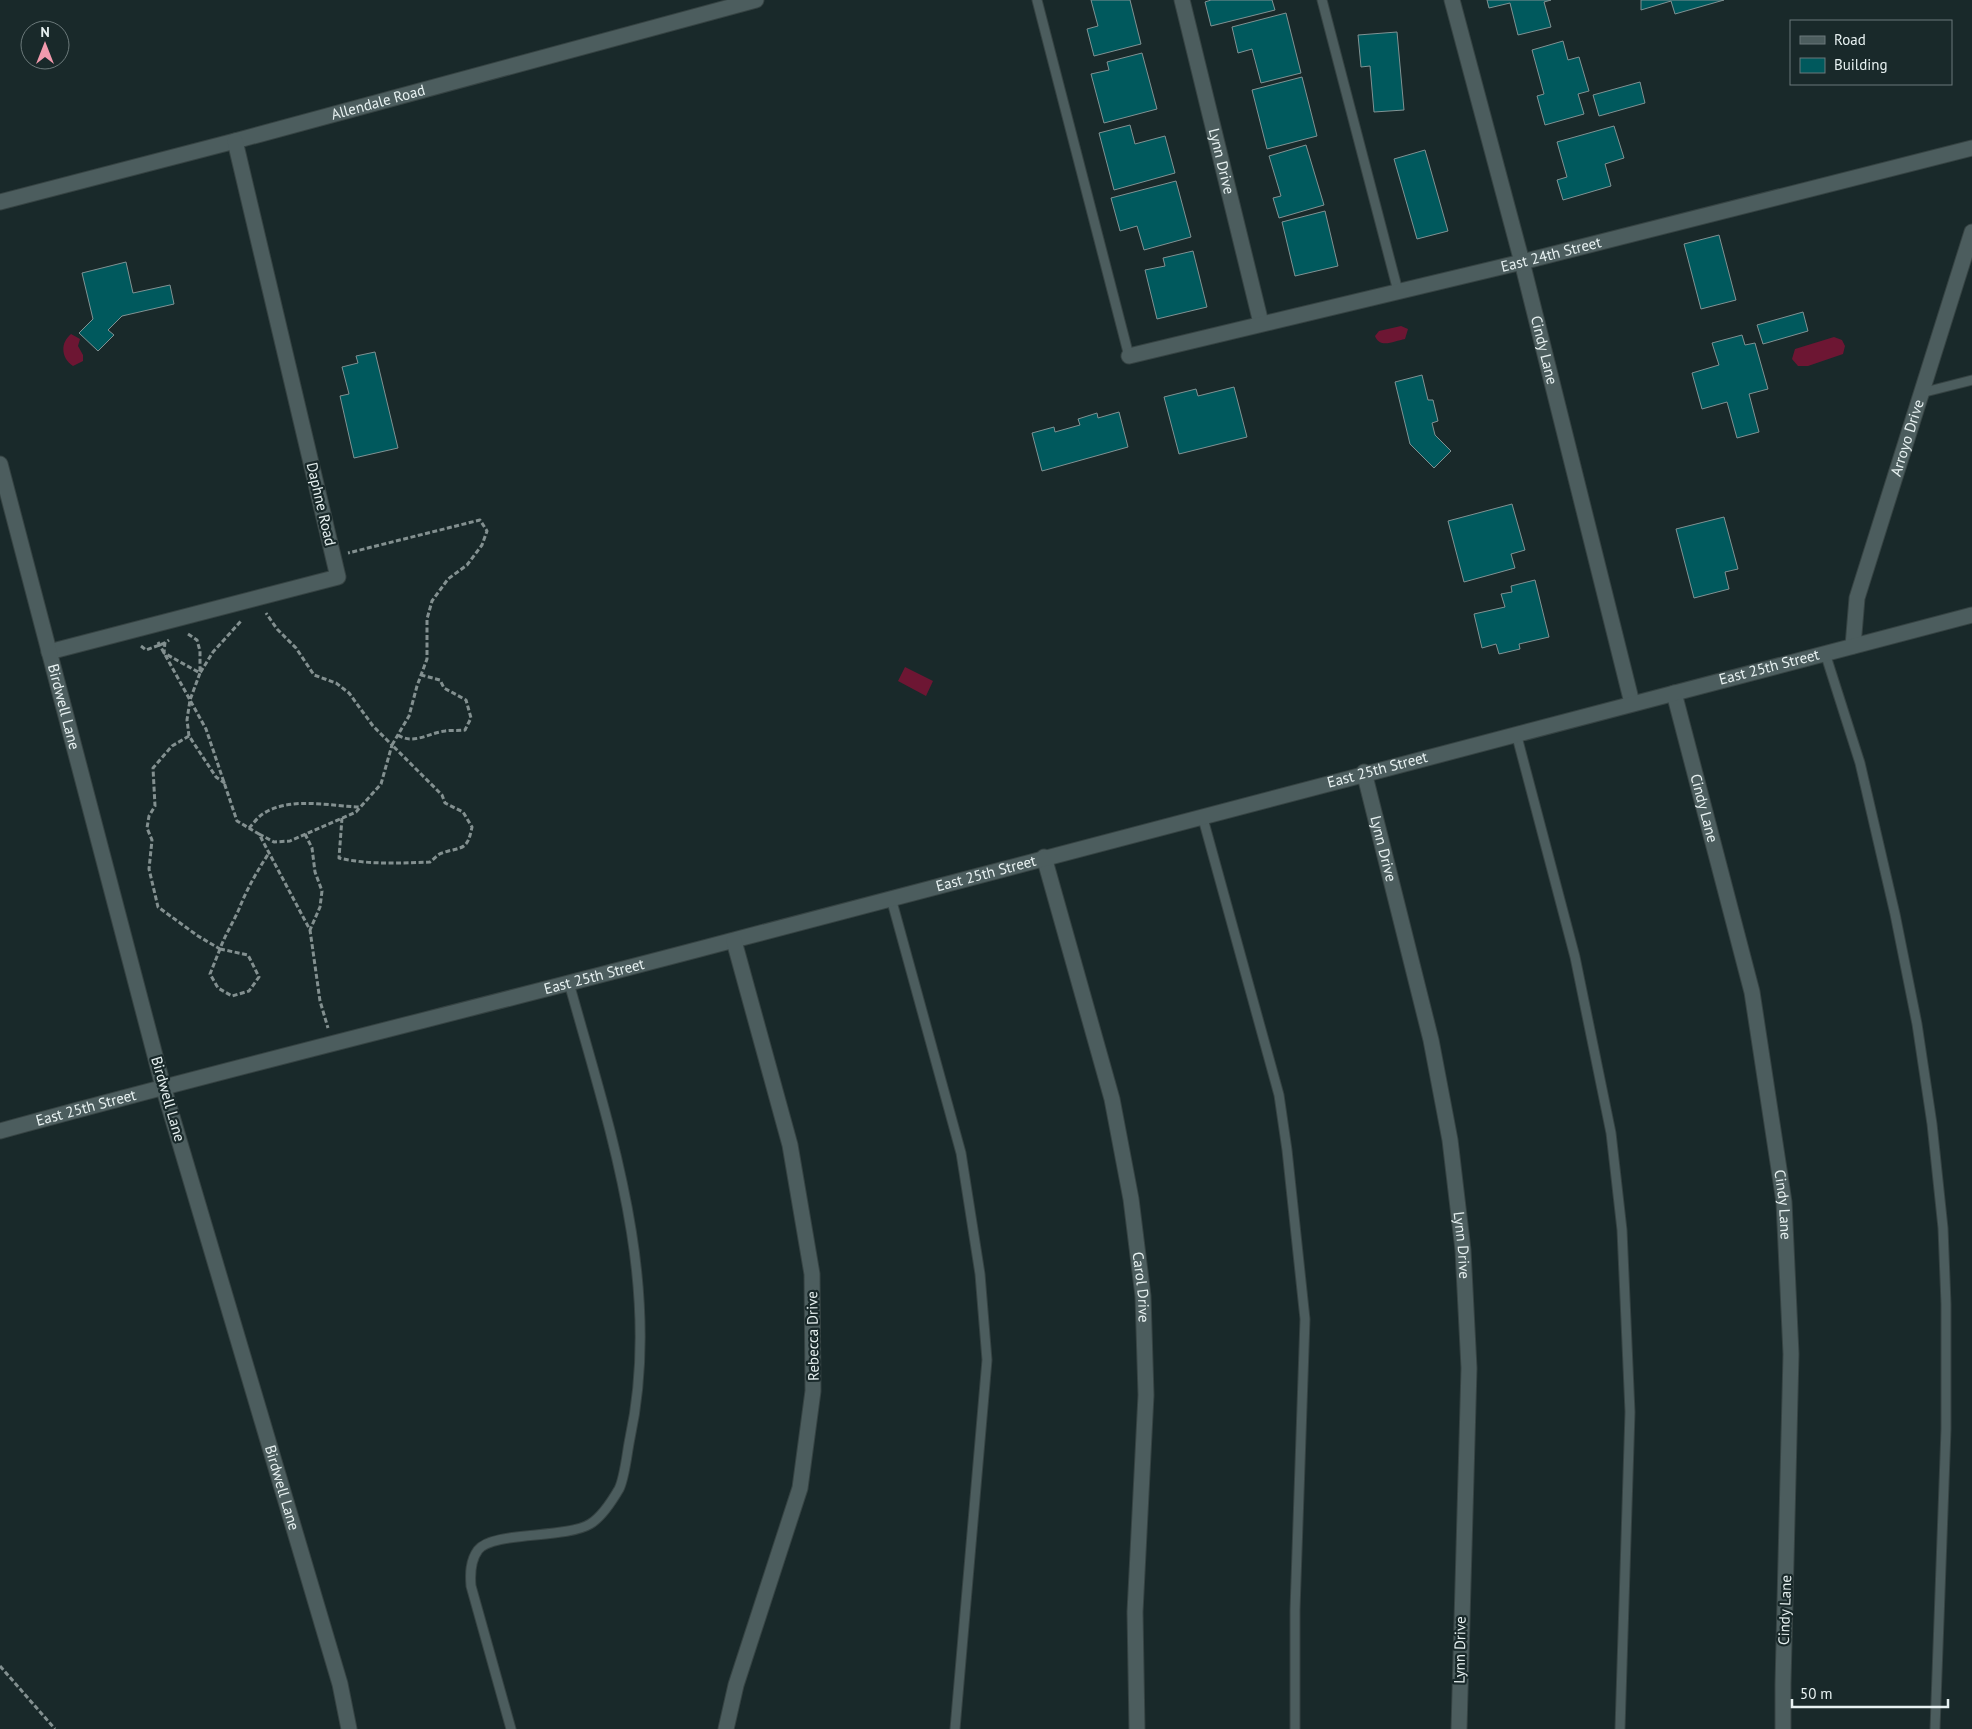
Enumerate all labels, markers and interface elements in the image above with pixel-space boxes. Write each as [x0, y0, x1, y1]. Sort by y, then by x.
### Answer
north arrow [20, 20, 70, 70]
legend [1790, 20, 1952, 85]
text: N [40, 23, 50, 41]
text: Road [1834, 30, 1866, 49]
text: Building [1834, 55, 1888, 74]
street label: Allendale Road [329, 80, 427, 124]
street label: Lynn Drive [1205, 126, 1239, 196]
street label: East 24th Street [1499, 232, 1603, 276]
street label: Cindy Lane [1527, 314, 1562, 386]
street label: Arroyo Drive [1886, 397, 1928, 478]
street label: Daphne Road [303, 460, 340, 548]
street label: East 25th Street [1717, 644, 1821, 689]
street label: Birdwell Lane [44, 662, 84, 752]
street label: East 25th Street [1325, 747, 1429, 792]
street label: Cindy Lane [1686, 772, 1723, 844]
street label: Lynn Drive [1366, 814, 1401, 884]
street label: East 25th Street [934, 851, 1038, 895]
street label: East 25th Street [542, 954, 646, 998]
street label: Birdwell Lane [147, 1054, 190, 1144]
street label: East 25th Street [34, 1085, 138, 1130]
street label: Cindy Lane [1770, 1168, 1796, 1240]
street label: Lynn Drive [1450, 1211, 1474, 1279]
street label: Carol Drive [1129, 1251, 1154, 1323]
street label: Rebecca Drive [802, 1291, 823, 1381]
street label: Birdwell Lane [261, 1443, 304, 1533]
street label: Cindy Lane [1774, 1575, 1795, 1645]
street label: Lynn Drive [1449, 1616, 1470, 1684]
scale bar [1792, 1676, 1948, 1708]
text: 50 m [1800, 1684, 1833, 1703]

